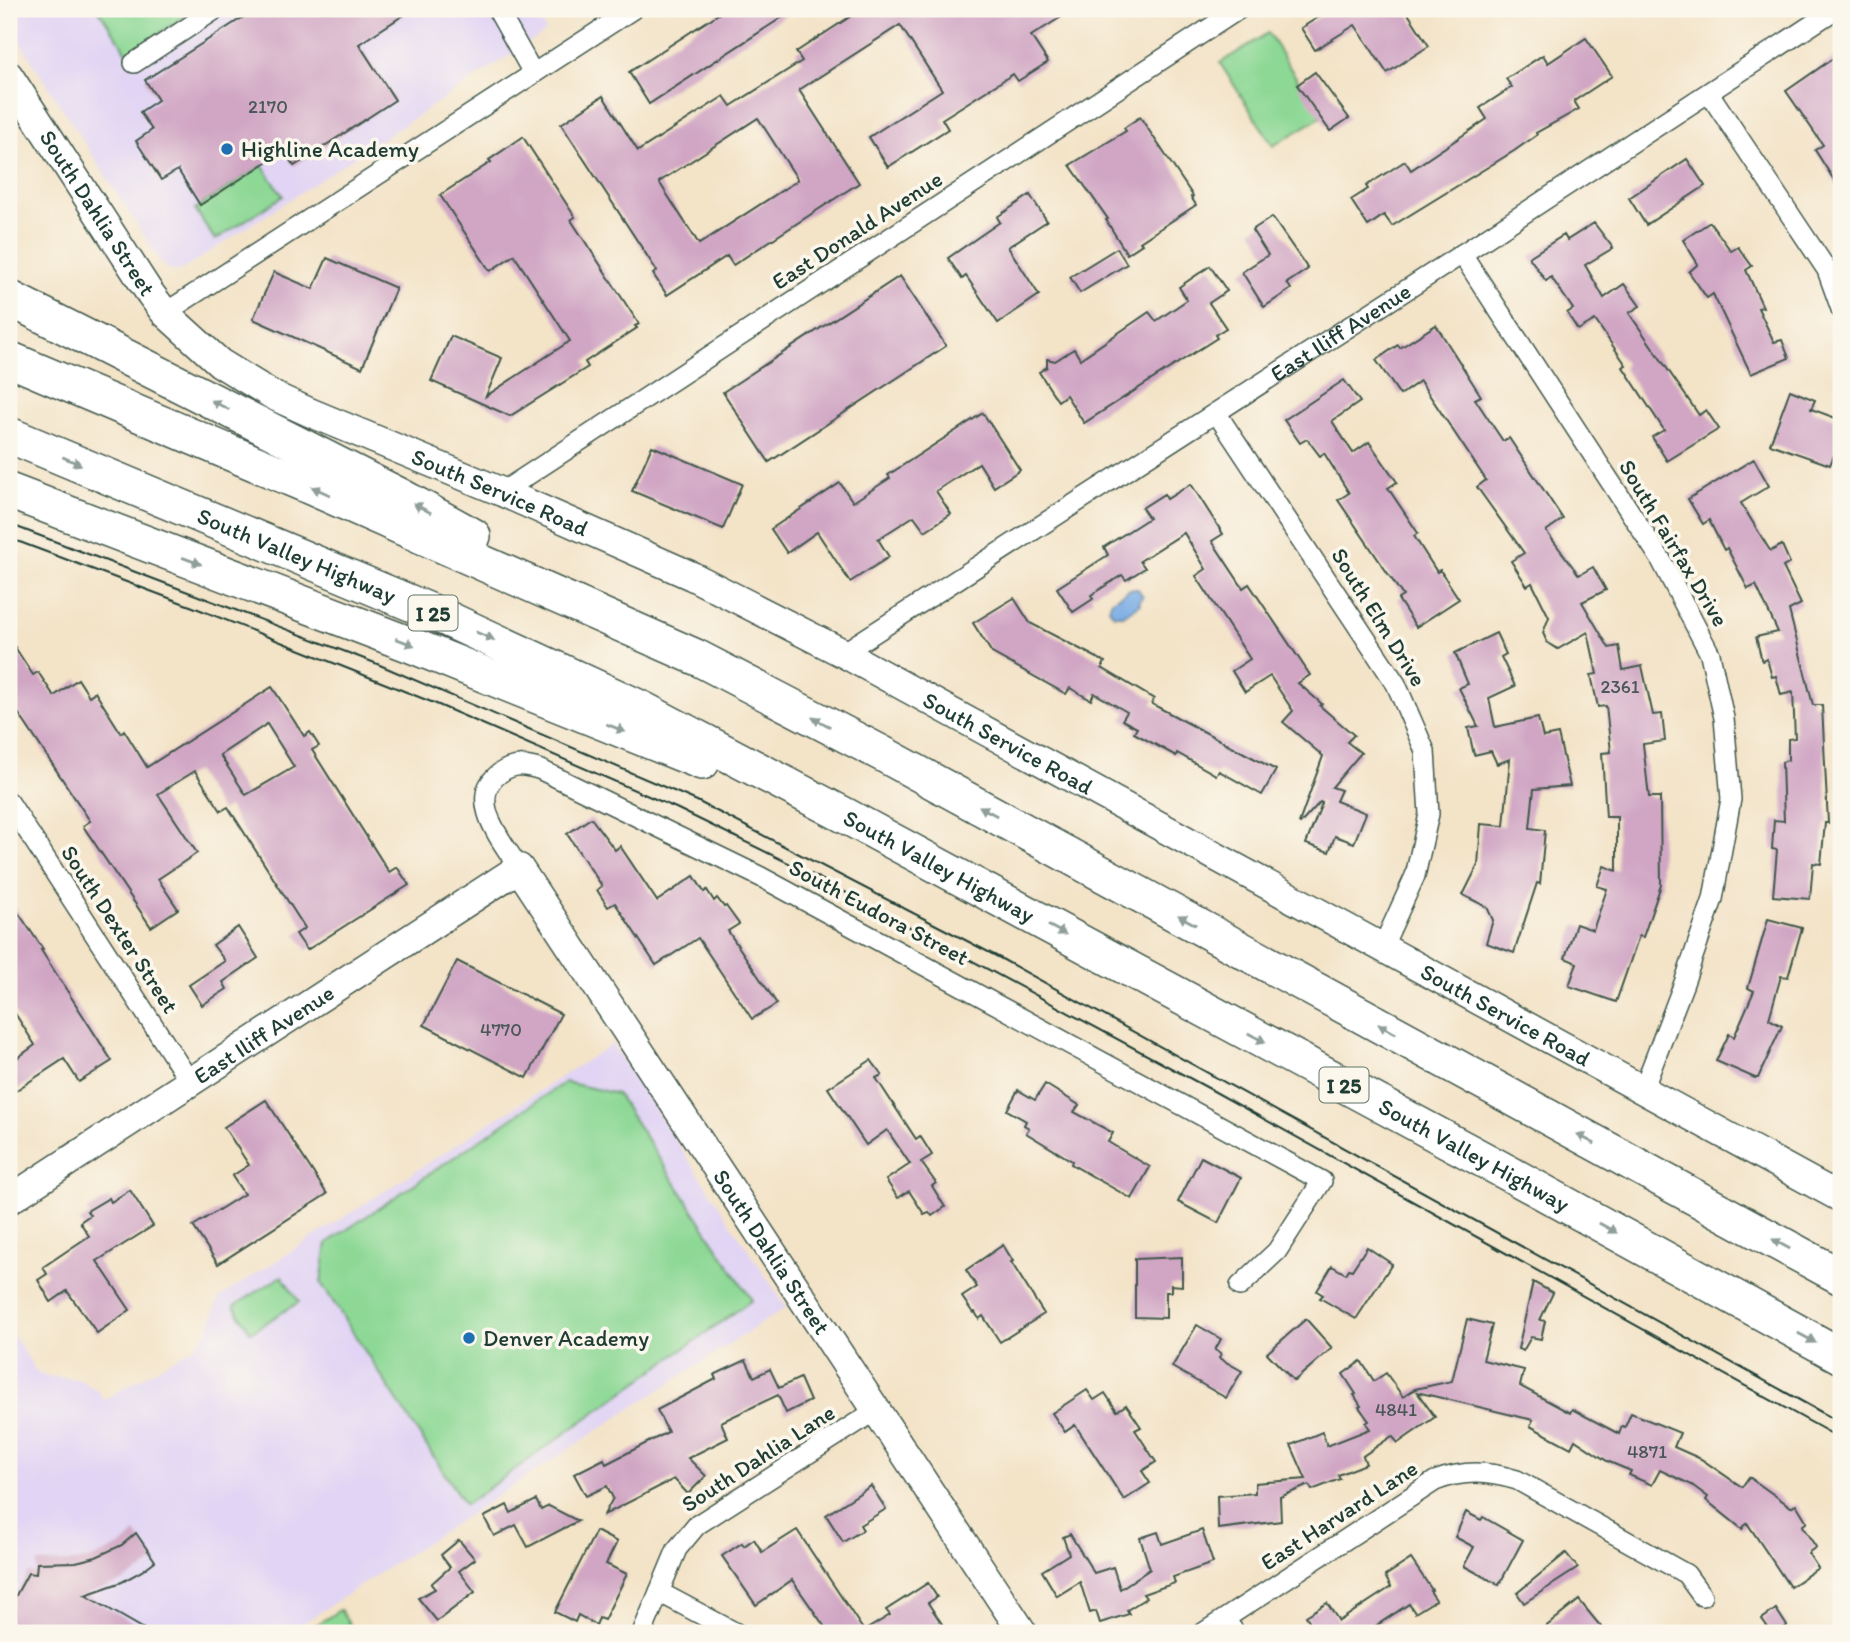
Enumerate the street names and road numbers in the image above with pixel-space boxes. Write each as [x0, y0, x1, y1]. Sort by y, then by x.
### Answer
street label: South Dahlia Street [34, 125, 162, 301]
street label: East Donald Avenue [767, 164, 947, 296]
street label: East Iliff Avenue [1265, 277, 1416, 388]
street label: South Service Road [408, 442, 593, 543]
street label: South Fairfax Drive [1613, 455, 1735, 631]
street label: South Valley Highway [193, 501, 400, 610]
street label: South Elm Drive [1325, 543, 1433, 691]
road number: I 25 [408, 596, 458, 630]
street label: South Service Road [918, 685, 1098, 801]
street label: South Valley Highway [839, 803, 1040, 929]
street label: South Dexter Street [55, 840, 185, 1019]
street label: South Eudora Street [784, 853, 974, 971]
street label: South Service Road [1416, 957, 1596, 1073]
street label: East Iliff Avenue [188, 978, 339, 1090]
road number: I 25 [1320, 1068, 1368, 1102]
street label: South Valley Highway [1374, 1092, 1575, 1218]
street label: South Dahlia Street [707, 1164, 836, 1340]
street label: South Dahlia Lane [676, 1398, 840, 1518]
street label: East Harvard Lane [1255, 1454, 1423, 1576]

